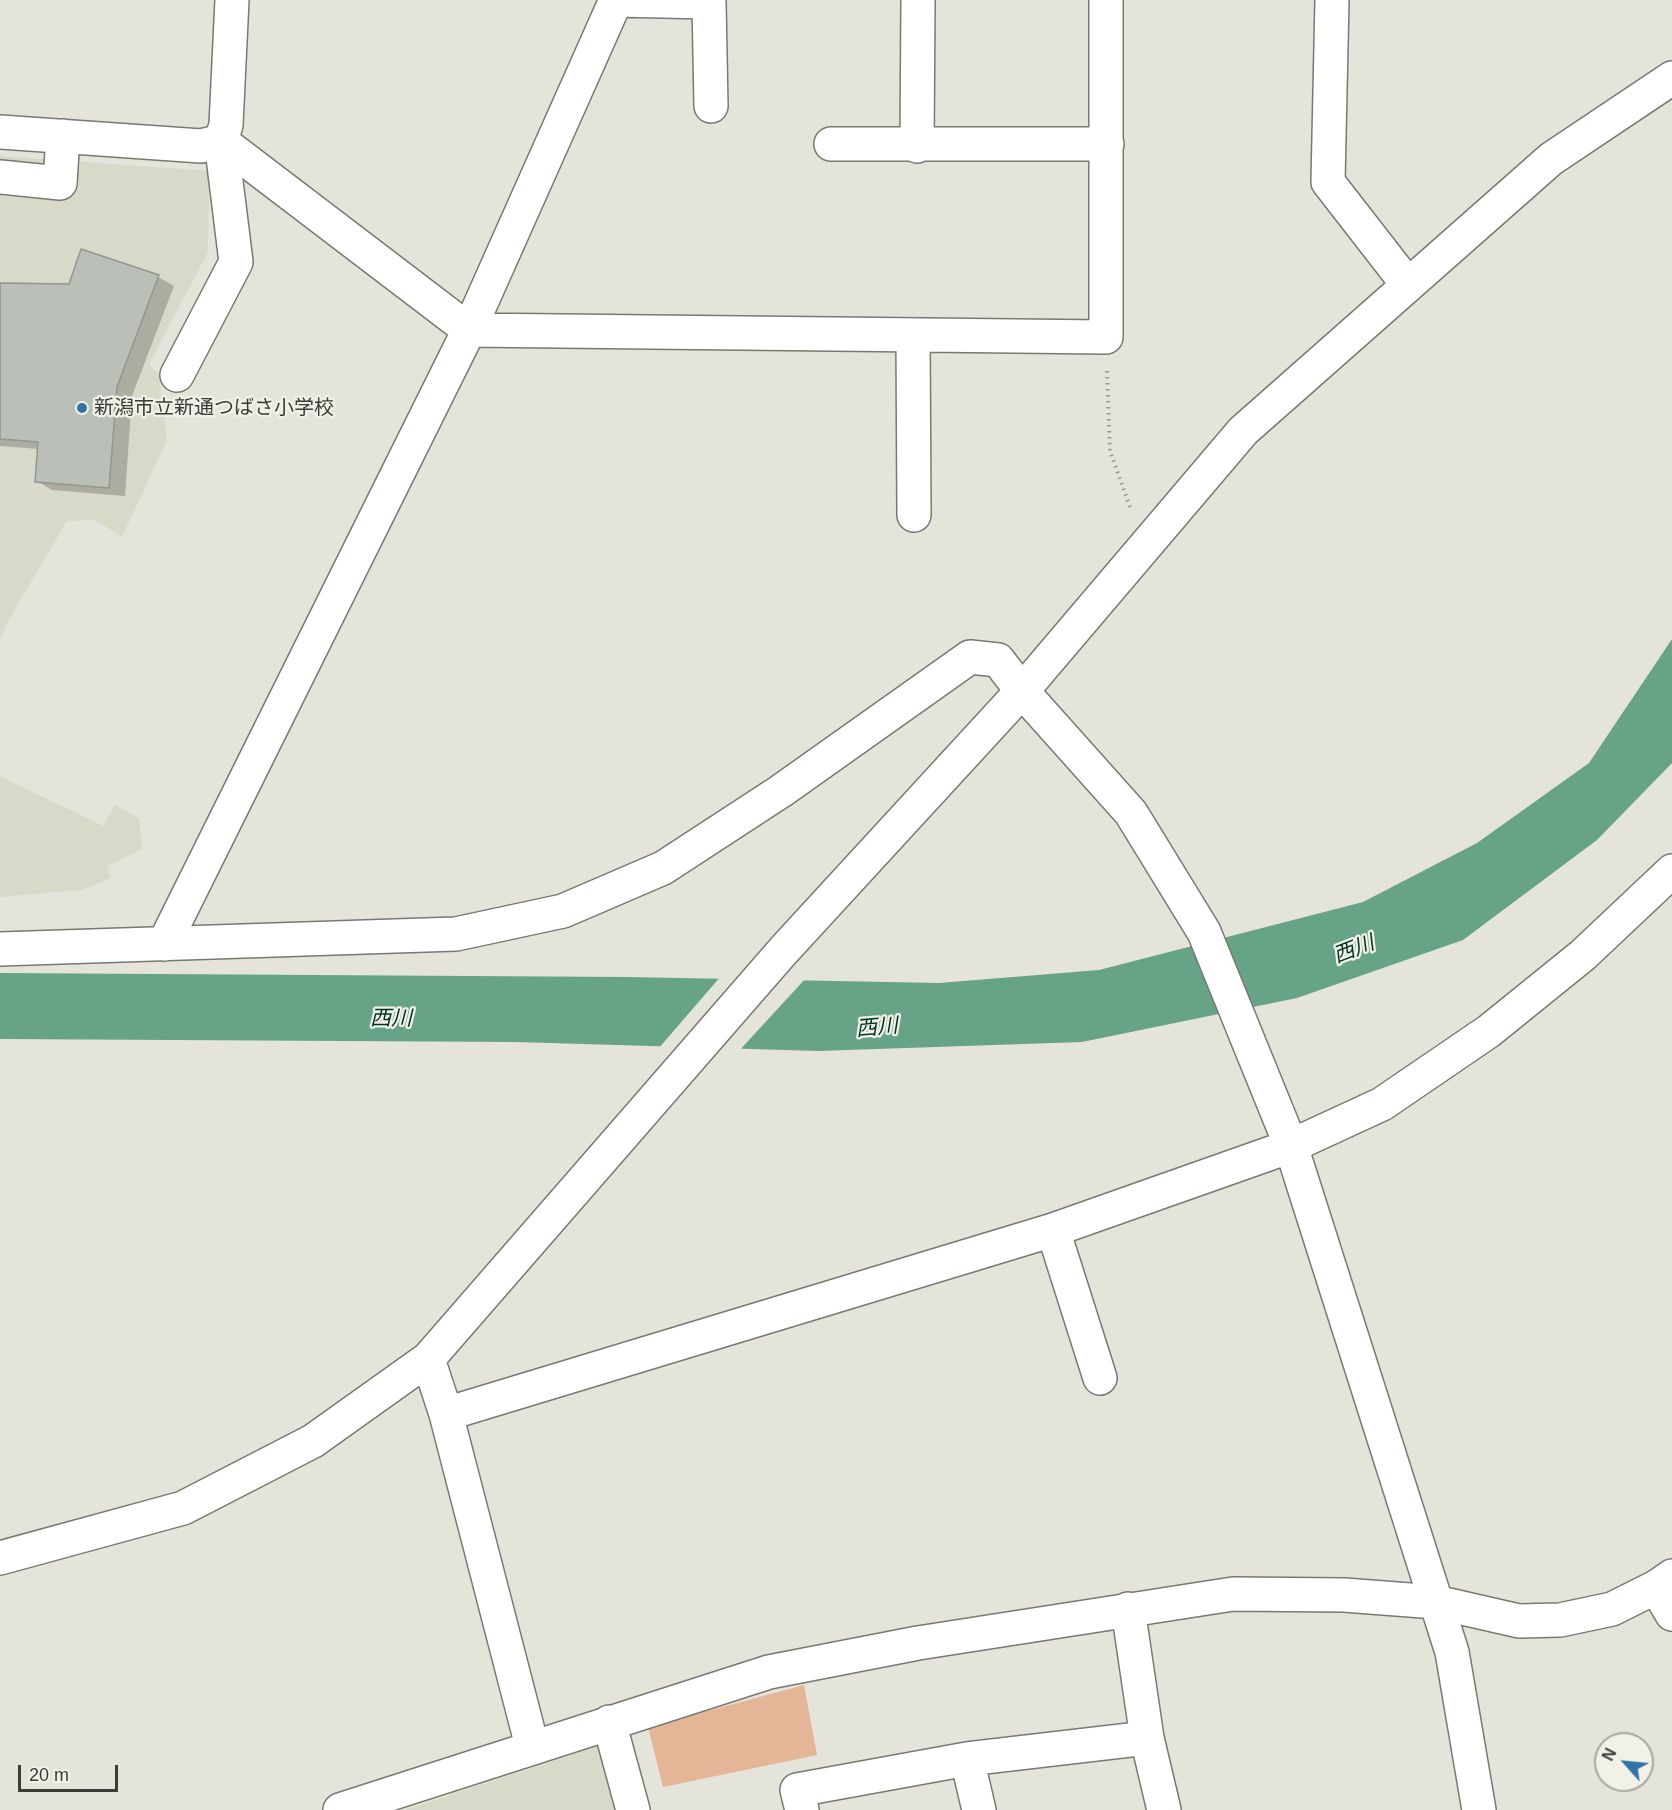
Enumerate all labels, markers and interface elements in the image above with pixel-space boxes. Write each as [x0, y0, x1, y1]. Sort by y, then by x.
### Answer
place label: 新潟市立新通つばさ小学校 [94, 396, 334, 420]
marker: 新潟市立新通つばさ小学校 [75, 401, 89, 415]
water label: 西川 [1330, 931, 1378, 969]
water label: 西川 [370, 1006, 412, 1032]
water label: 西川 [855, 1014, 899, 1042]
north arrow [1594, 1732, 1654, 1792]
text: N [1599, 1745, 1619, 1764]
scale bar [21, 1753, 122, 1791]
text: 20 m [29, 1765, 69, 1785]

